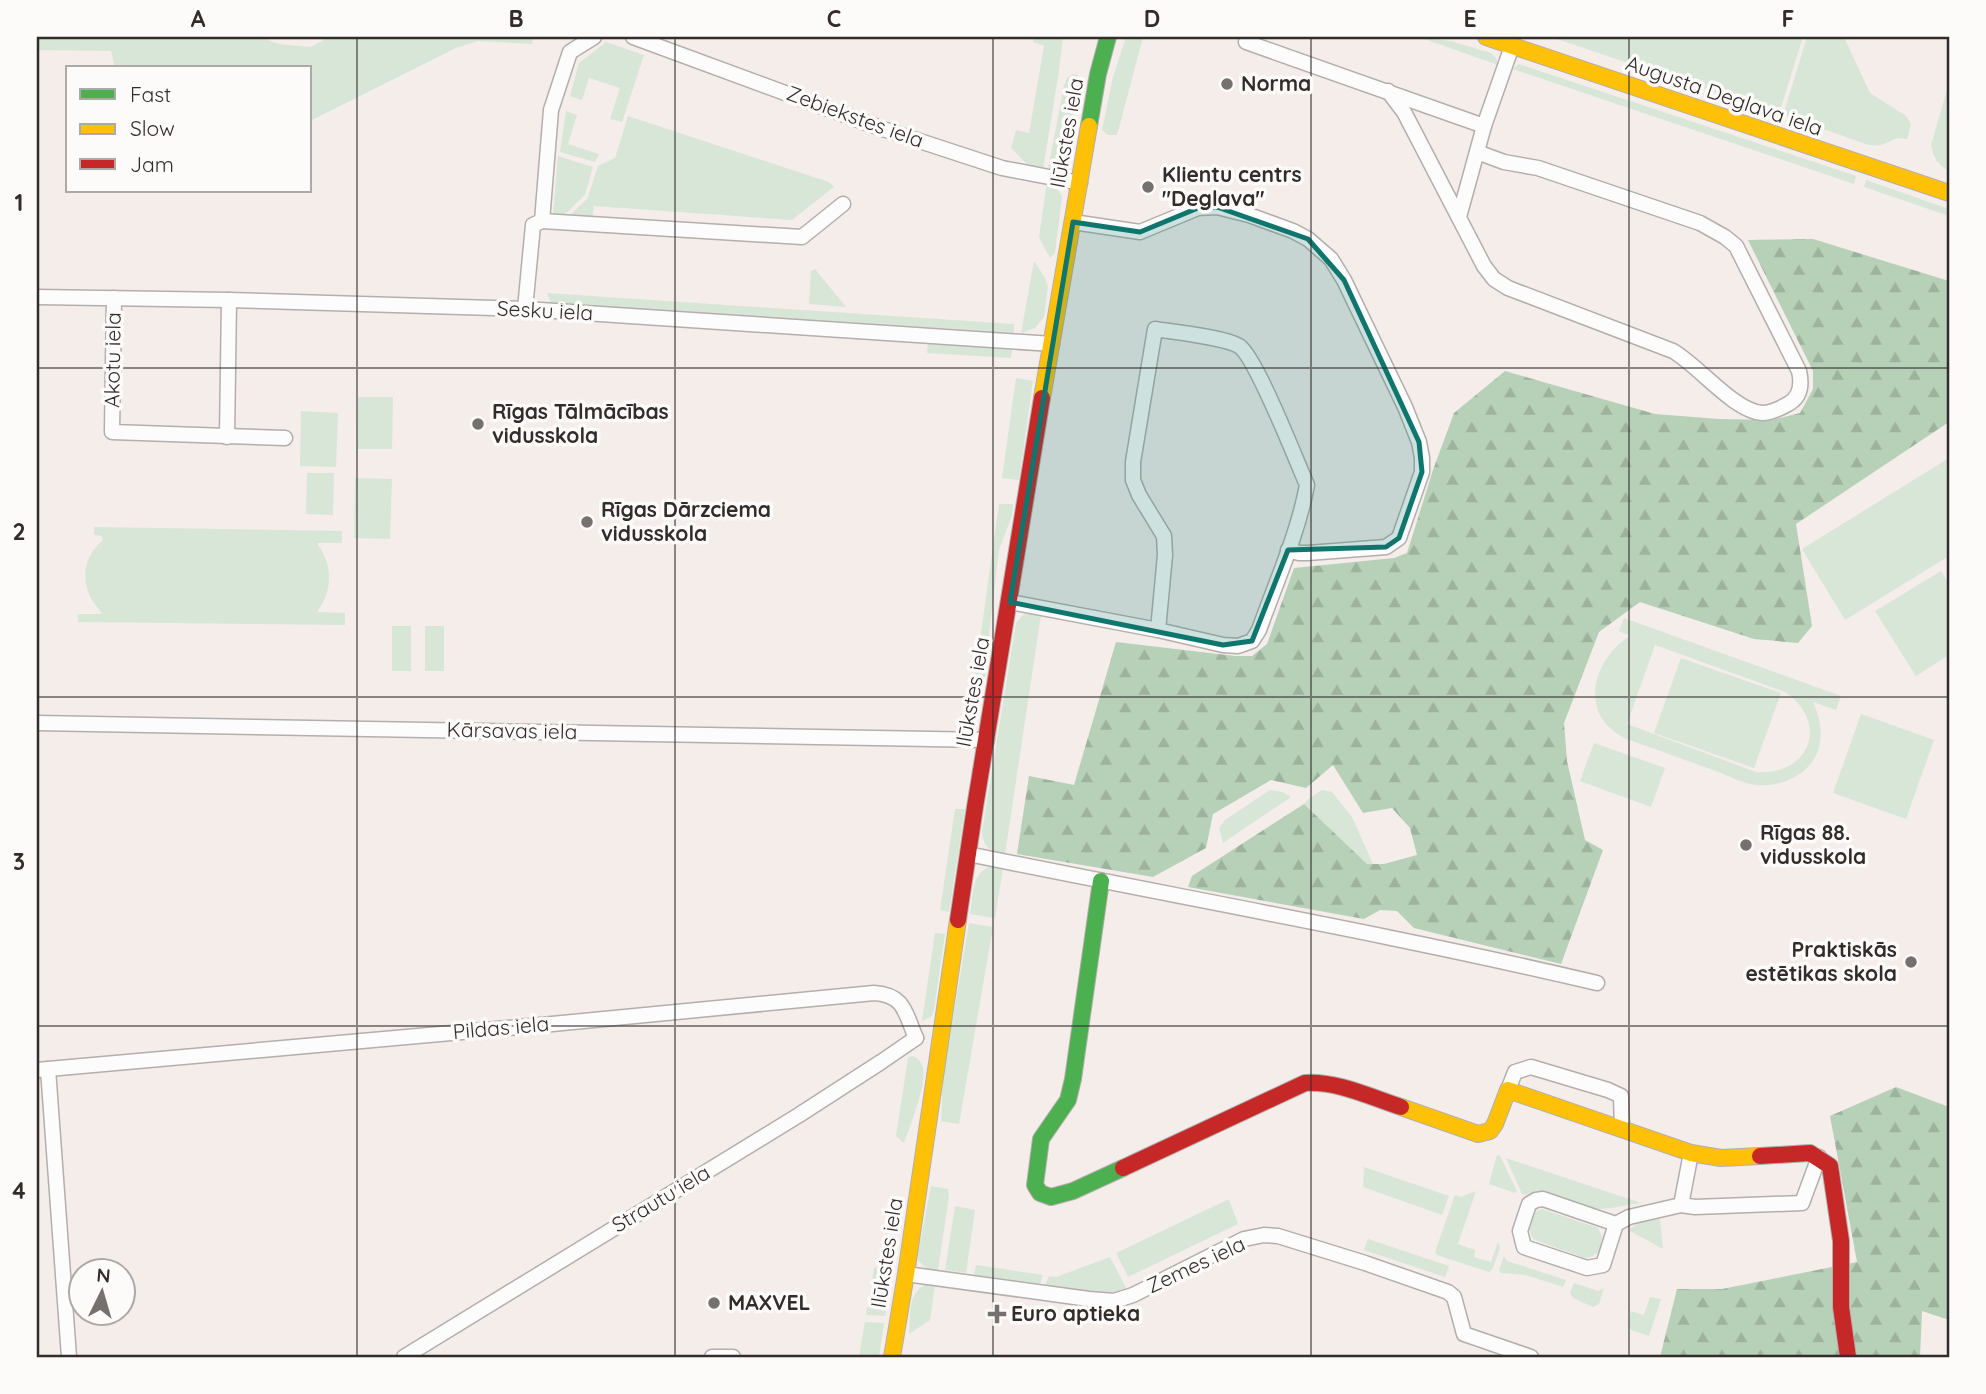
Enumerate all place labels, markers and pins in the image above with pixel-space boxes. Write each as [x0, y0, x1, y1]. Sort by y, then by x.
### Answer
place label: Norma [1241, 70, 1311, 96]
marker: Norma [1219, 76, 1235, 92]
place label: Klientu centrs "Deglava" [1162, 161, 1302, 211]
marker: Klientu centrs "Deglava" [1140, 179, 1156, 195]
place label: Rīgas Tālmācības vidusskola [492, 398, 669, 448]
marker: Rīgas Tālmācības vidusskola [470, 416, 486, 432]
place label: Rīgas Dārzciema vidusskola [601, 496, 771, 546]
marker: Rīgas Dārzciema vidusskola [579, 514, 595, 530]
place label: Rīgas 88. vidusskola [1760, 819, 1866, 869]
marker: Rīgas 88. vidusskola [1738, 837, 1754, 853]
place label: Praktiskās estētikas skola [1745, 936, 1897, 986]
marker: Praktiskās estētikas skola [1903, 954, 1919, 970]
place label: MAXVEL [728, 1289, 810, 1315]
marker: MAXVEL [706, 1295, 722, 1311]
place label: Euro aptieka [1011, 1300, 1140, 1326]
marker: Euro aptieka [989, 1306, 1005, 1322]

